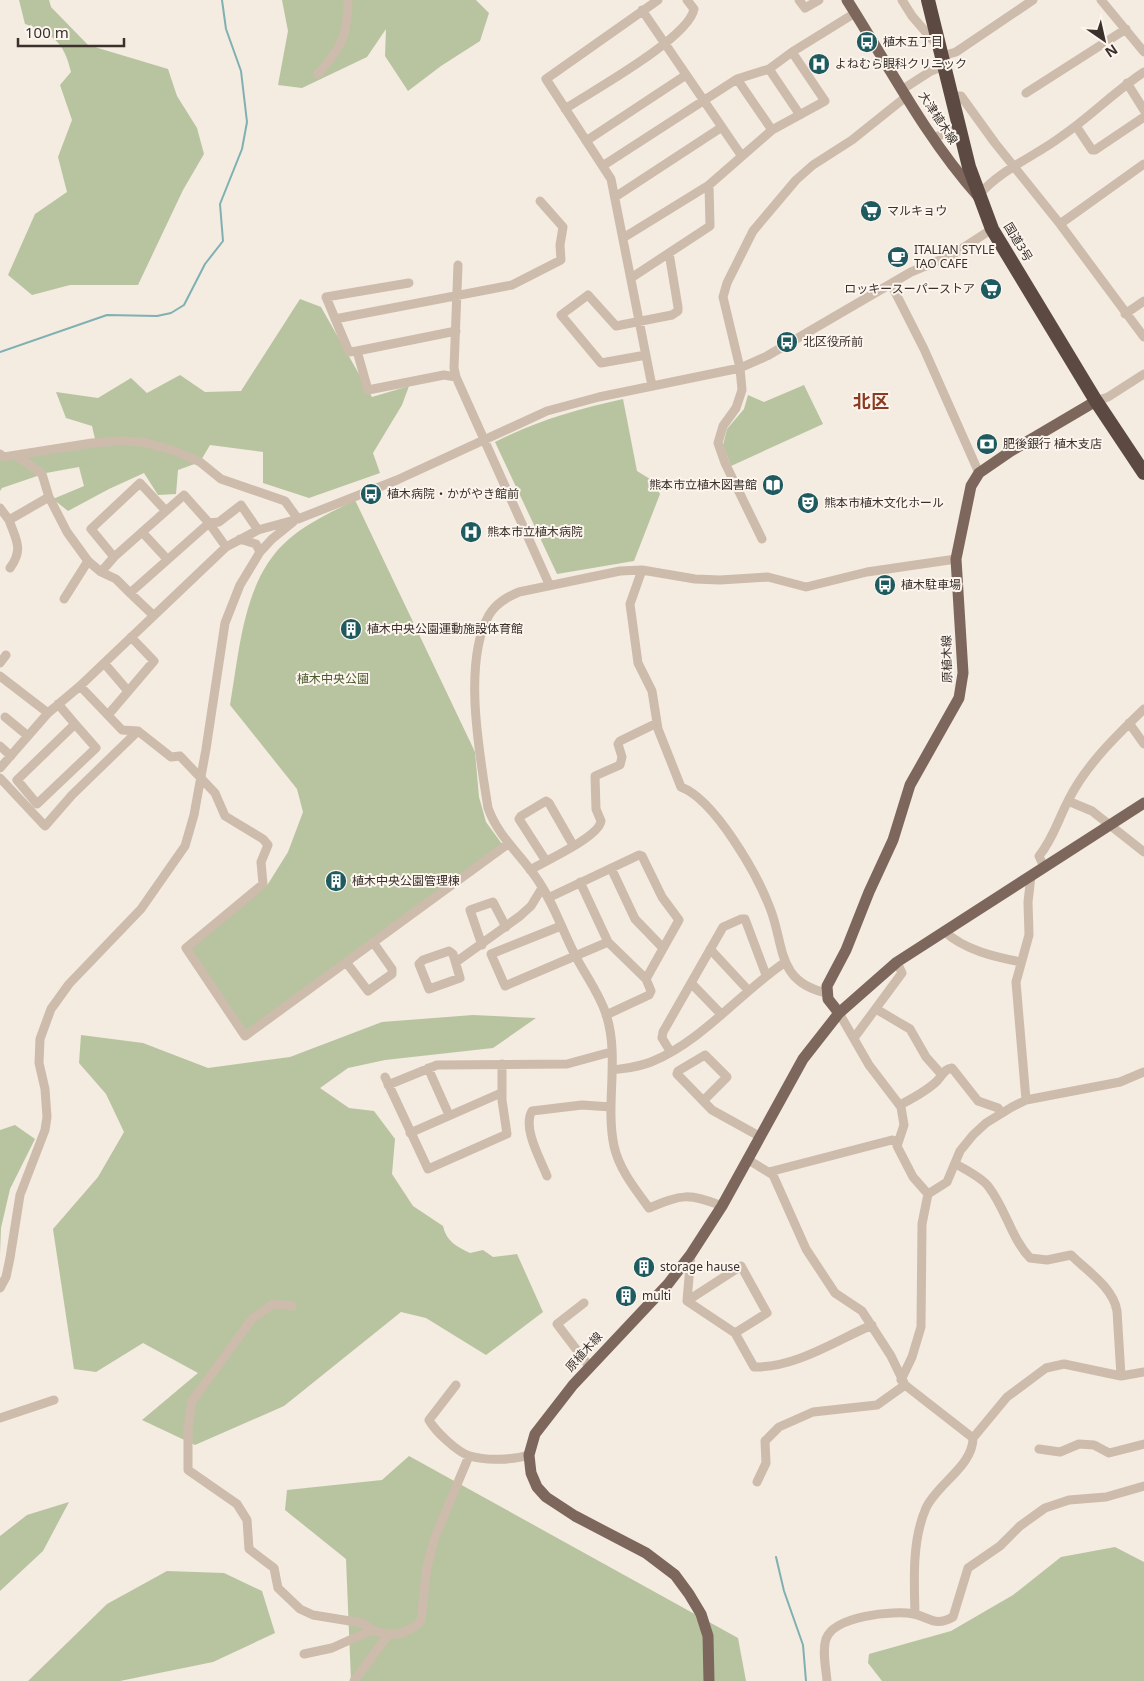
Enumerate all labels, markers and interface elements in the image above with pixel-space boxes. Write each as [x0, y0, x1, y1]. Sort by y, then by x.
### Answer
scale bar [18, 15, 124, 47]
north arrow [1079, 15, 1129, 65]
text: 100 m [25, 22, 69, 42]
bus stop icon: 植木五丁目 [855, 30, 879, 54]
place label: 植木五丁目 [883, 33, 943, 50]
text: N [1102, 40, 1122, 62]
hospital icon: よねむら眼科クリニック [807, 52, 831, 76]
place label: よねむら眼科クリニック [835, 55, 967, 72]
street label: 大津植木線 [915, 88, 962, 148]
supermarket icon: マルキョウ [859, 199, 883, 223]
place label: マルキョウ [887, 202, 947, 219]
street label: 国道3号 [1000, 219, 1037, 264]
place label: ITALIAN STYLE TAO CAFE [914, 241, 995, 272]
cafe icon: ITALIAN STYLE TAO CAFE [886, 245, 910, 269]
supermarket icon: ロッキースーパーストア [979, 277, 1003, 301]
place label: ロッキースーパーストア [844, 280, 975, 297]
bus stop icon: 北区役所前 [775, 330, 799, 354]
place label: 北区役所前 [803, 333, 863, 350]
district label: 北区 [853, 389, 889, 413]
bank icon: 肥後銀行 植木支店 [975, 432, 999, 456]
place label: 肥後銀行 植木支店 [1003, 435, 1102, 452]
library icon: 熊本市立植木図書館 [761, 473, 785, 497]
place label: 熊本市立植木図書館 [649, 476, 757, 493]
bus stop icon: 植木病院・かがやき館前 [359, 482, 383, 506]
place label: 植木病院・かがやき館前 [387, 485, 519, 502]
theatre icon: 熊本市植木文化ホール [796, 491, 820, 515]
place label: 熊本市植木文化ホール [824, 494, 944, 511]
hospital icon: 熊本市立植木病院 [459, 520, 483, 544]
place label: 熊本市立植木病院 [487, 523, 583, 540]
bus stop icon: 植木駐車場 [873, 573, 897, 597]
place label: 植木駐車場 [901, 576, 961, 593]
building icon: 植木中央公園運動施設体育館 [339, 617, 363, 641]
place label: 植木中央公園運動施設体育館 [367, 620, 523, 637]
street label: 原植木線 [938, 635, 955, 683]
park label: 植木中央公園 [297, 670, 369, 687]
building icon: 植木中央公園管理棟 [324, 869, 348, 893]
place label: 植木中央公園管理棟 [352, 872, 460, 889]
building icon: storage hause [632, 1255, 656, 1279]
place label: storage hause [660, 1258, 740, 1275]
building icon: multi [614, 1284, 638, 1308]
place label: multi [642, 1287, 671, 1304]
street label: 原植木線 [561, 1328, 606, 1375]

